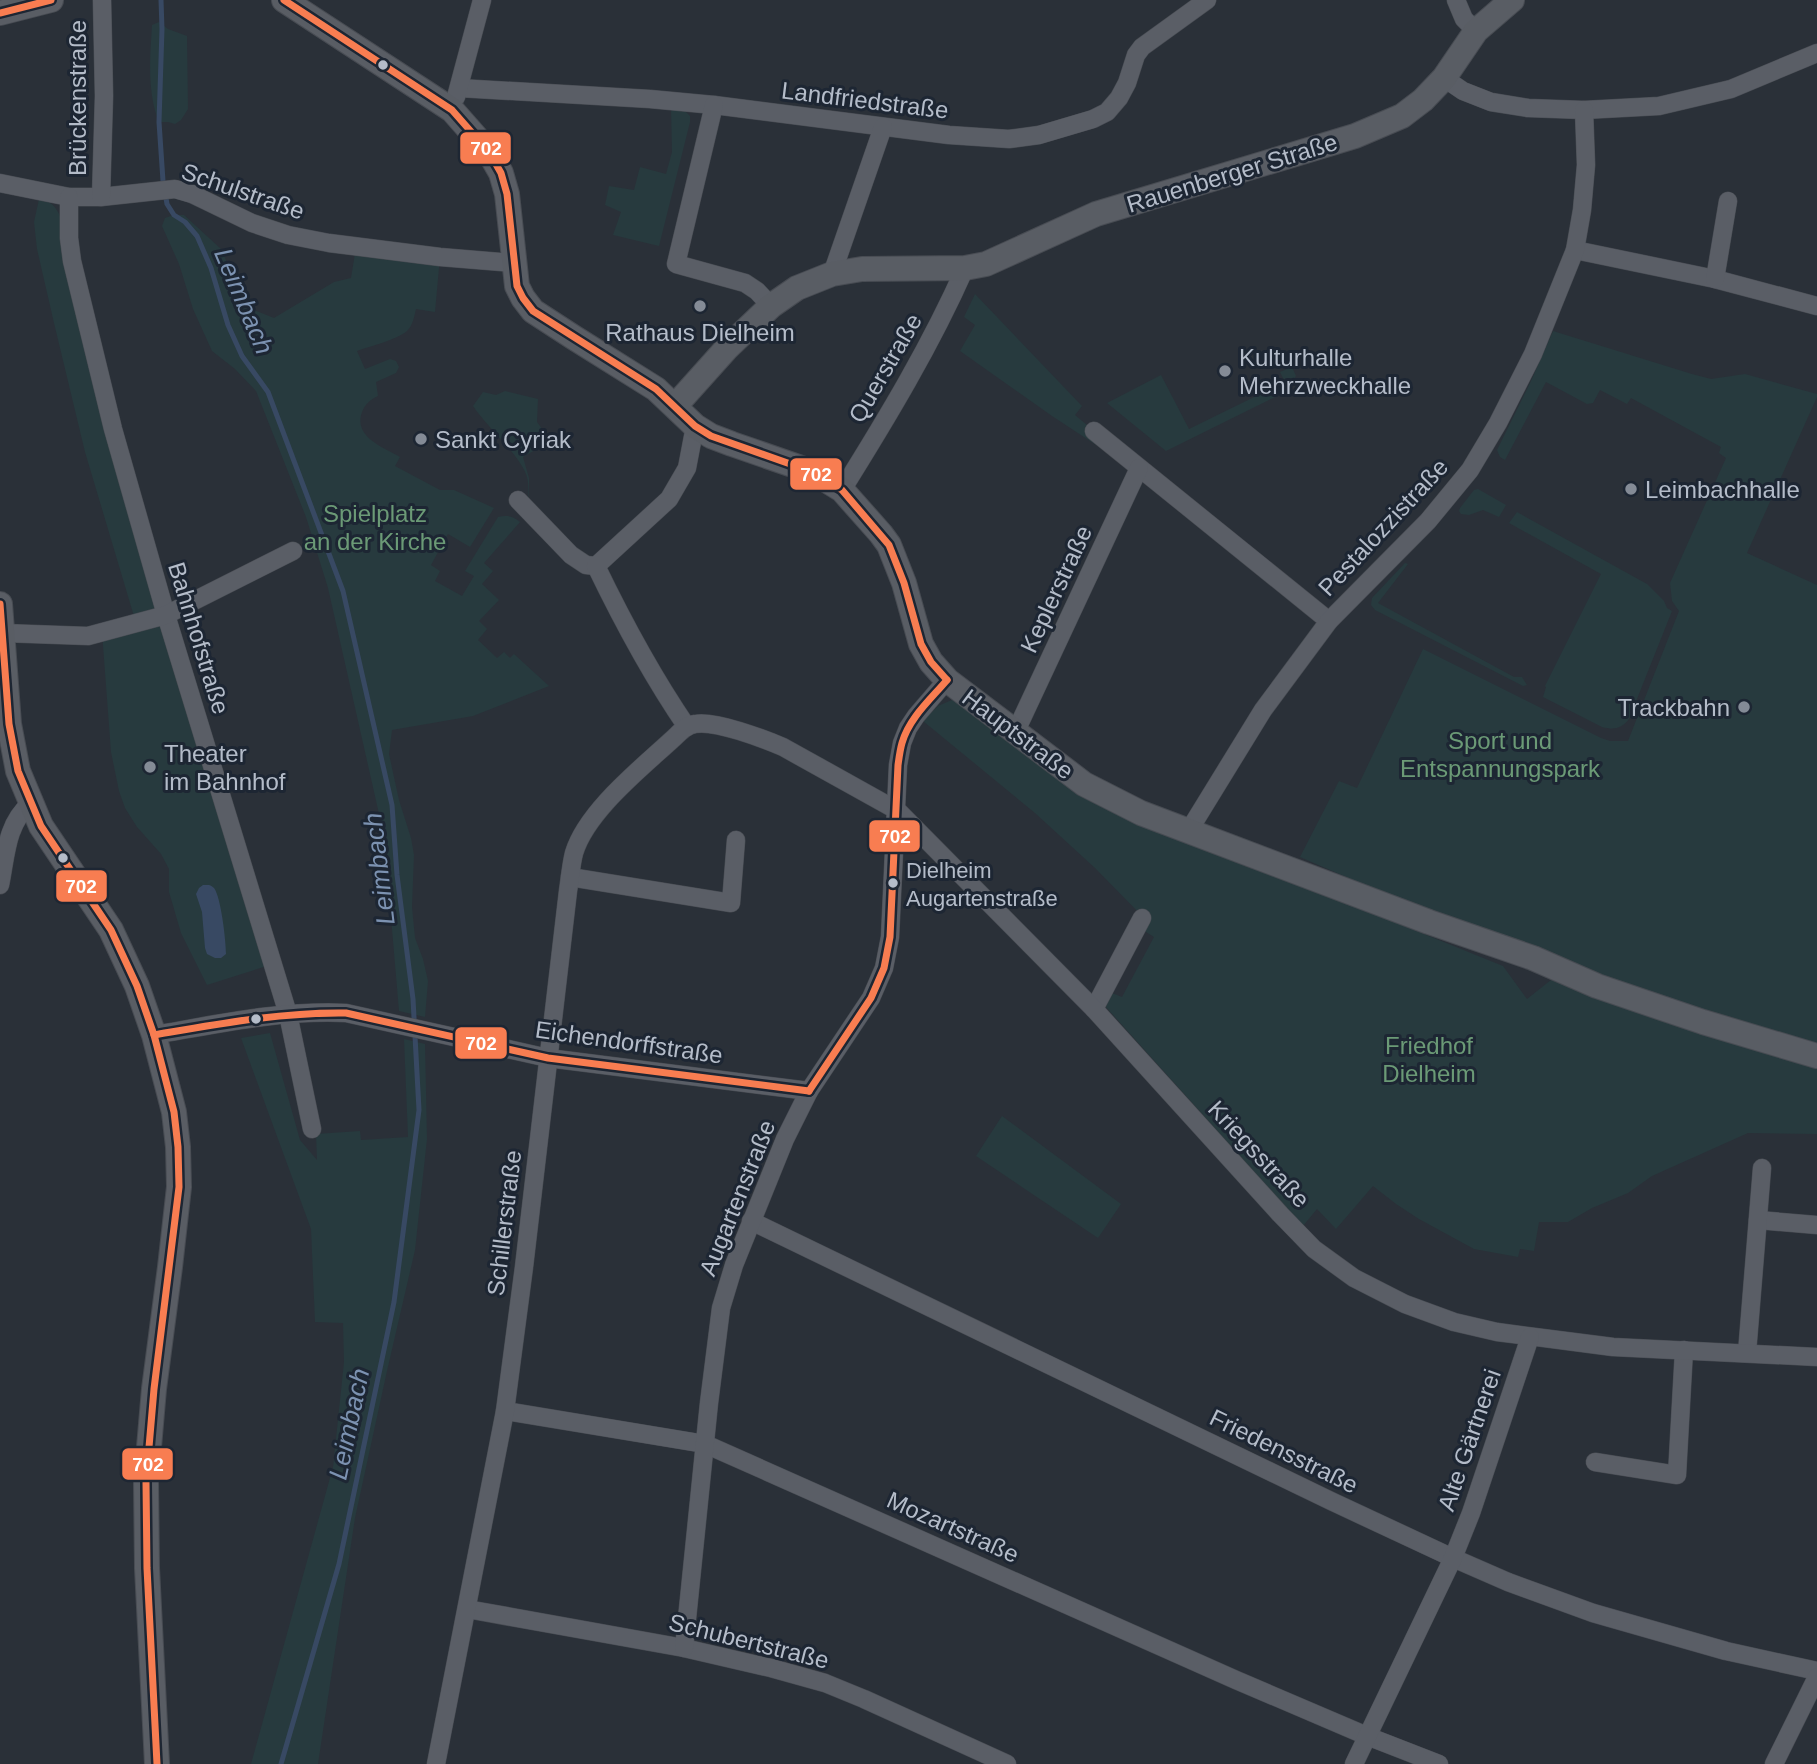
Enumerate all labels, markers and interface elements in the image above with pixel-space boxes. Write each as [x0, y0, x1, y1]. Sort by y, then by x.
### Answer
street label: Brückenstraße [64, 20, 91, 176]
unlabelled marker [376, 58, 390, 72]
street label: Landfriedstraße [780, 76, 950, 124]
street label: Rauenberger Straße [1123, 128, 1341, 218]
line badge: 702 [459, 131, 512, 165]
text: 702 [470, 138, 502, 159]
street label: Schulstraße [178, 157, 308, 225]
water label: Leimbach [208, 243, 280, 359]
marker: Rathaus Dielheim [692, 298, 708, 314]
street label: Querstraße [843, 309, 927, 427]
place label: Rathaus Dielheim [605, 319, 795, 346]
place label: Kulturhalle Mehrzweckhalle [1239, 344, 1411, 399]
marker: Kulturhalle Mehrzweckhalle [1217, 363, 1233, 379]
place label: Sankt Cyriak [435, 426, 572, 453]
marker: Sankt Cyriak [413, 431, 429, 447]
street label: Pestalozzistraße [1313, 453, 1453, 601]
line badge: 702 [789, 457, 843, 491]
text: 702 [800, 464, 832, 485]
place label: Leimbachhalle [1645, 476, 1800, 503]
marker: Leimbachhalle [1623, 481, 1639, 497]
park label: Spielplatz an der Kirche [304, 500, 446, 555]
street label: Keplerstraße [1015, 521, 1097, 657]
street label: Bahnhofstraße [163, 559, 235, 717]
street label: Hauptstraße [957, 683, 1079, 785]
place label: Trackbahn [1618, 694, 1730, 721]
marker: Trackbahn [1736, 699, 1752, 715]
park label: Sport und Entspannungspark [1400, 727, 1601, 782]
place label: Theater im Bahnhof [164, 740, 286, 795]
marker: Theater im Bahnhof [142, 759, 158, 775]
water label: Leimbach [357, 811, 401, 927]
line badge: 702 [868, 819, 921, 853]
text: 702 [879, 826, 911, 847]
unlabelled marker [56, 851, 70, 865]
place label: Dielheim Augartenstraße [906, 858, 1058, 911]
line badge: 702 [55, 869, 108, 903]
text: 702 [65, 876, 97, 897]
marker: Dielheim Augartenstraße [886, 876, 900, 890]
unlabelled marker [249, 1012, 263, 1026]
street label: Eichendorffstraße [534, 1015, 724, 1069]
line badge: 702 [454, 1026, 508, 1060]
park label: Friedhof Dielheim [1382, 1032, 1476, 1087]
text: 702 [465, 1033, 497, 1054]
street label: Kriegsstraße [1203, 1095, 1315, 1213]
street label: Augartenstraße [693, 1116, 781, 1280]
street label: Schillerstraße [482, 1149, 526, 1297]
water label: Leimbach [323, 1366, 375, 1482]
street label: Alte Gärtnerei [1432, 1366, 1506, 1514]
street label: Friedensstraße [1206, 1403, 1362, 1499]
line badge: 702 [121, 1447, 174, 1481]
text: 702 [132, 1454, 164, 1475]
street label: Mozartstraße [883, 1486, 1023, 1568]
street label: Schubertstraße [666, 1608, 832, 1674]

